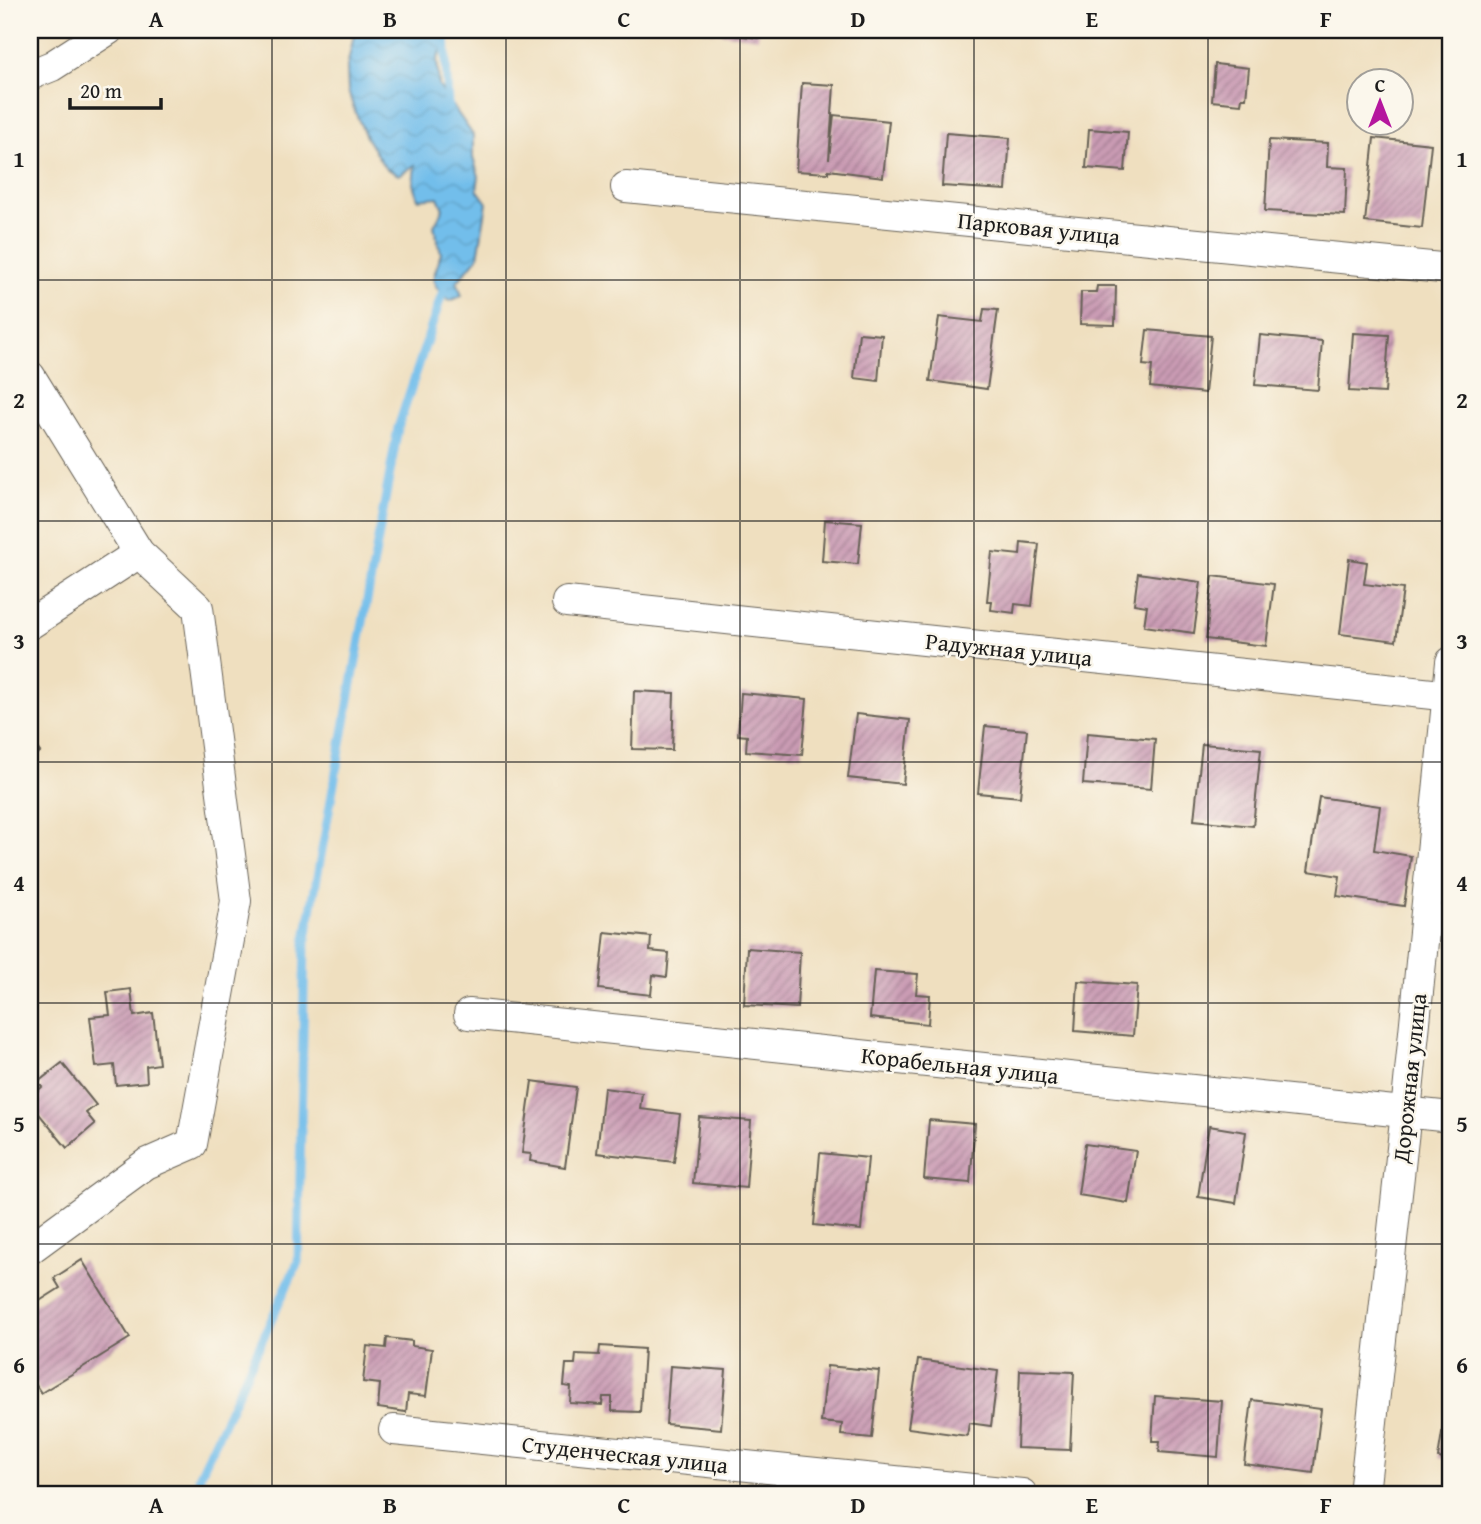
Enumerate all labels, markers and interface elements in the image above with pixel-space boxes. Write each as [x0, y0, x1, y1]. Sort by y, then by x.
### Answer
text: A [149, 2, 164, 35]
text: B [383, 2, 397, 35]
text: C [617, 2, 631, 35]
text: D [851, 2, 866, 35]
text: E [1086, 2, 1098, 35]
text: F [1320, 2, 1332, 35]
scale bar [70, 66, 161, 110]
north arrow [1344, 66, 1414, 136]
text: С [1375, 71, 1386, 99]
text: 20 m [80, 75, 122, 106]
text: 1 [13, 142, 25, 175]
text: 1 [1456, 142, 1468, 175]
street label: Парковая улица [956, 203, 1122, 253]
text: 2 [13, 383, 25, 416]
text: 2 [1456, 383, 1468, 416]
text: 3 [13, 624, 25, 657]
street label: Радужная улица [924, 624, 1094, 674]
text: 3 [1456, 624, 1468, 657]
text: 4 [13, 866, 25, 899]
text: 4 [1456, 866, 1468, 899]
street label: Дорожная улица [1384, 991, 1434, 1166]
street label: Корабельная улица [860, 1038, 1060, 1092]
text: 5 [13, 1107, 25, 1140]
text: 5 [1456, 1107, 1468, 1140]
text: 6 [13, 1348, 25, 1381]
text: 6 [1456, 1348, 1468, 1381]
street label: Студенческая улица [520, 1427, 730, 1481]
text: A [149, 1488, 164, 1521]
text: B [383, 1488, 397, 1521]
text: C [617, 1488, 631, 1521]
text: D [851, 1488, 866, 1521]
text: E [1086, 1488, 1098, 1521]
text: F [1320, 1488, 1332, 1521]

